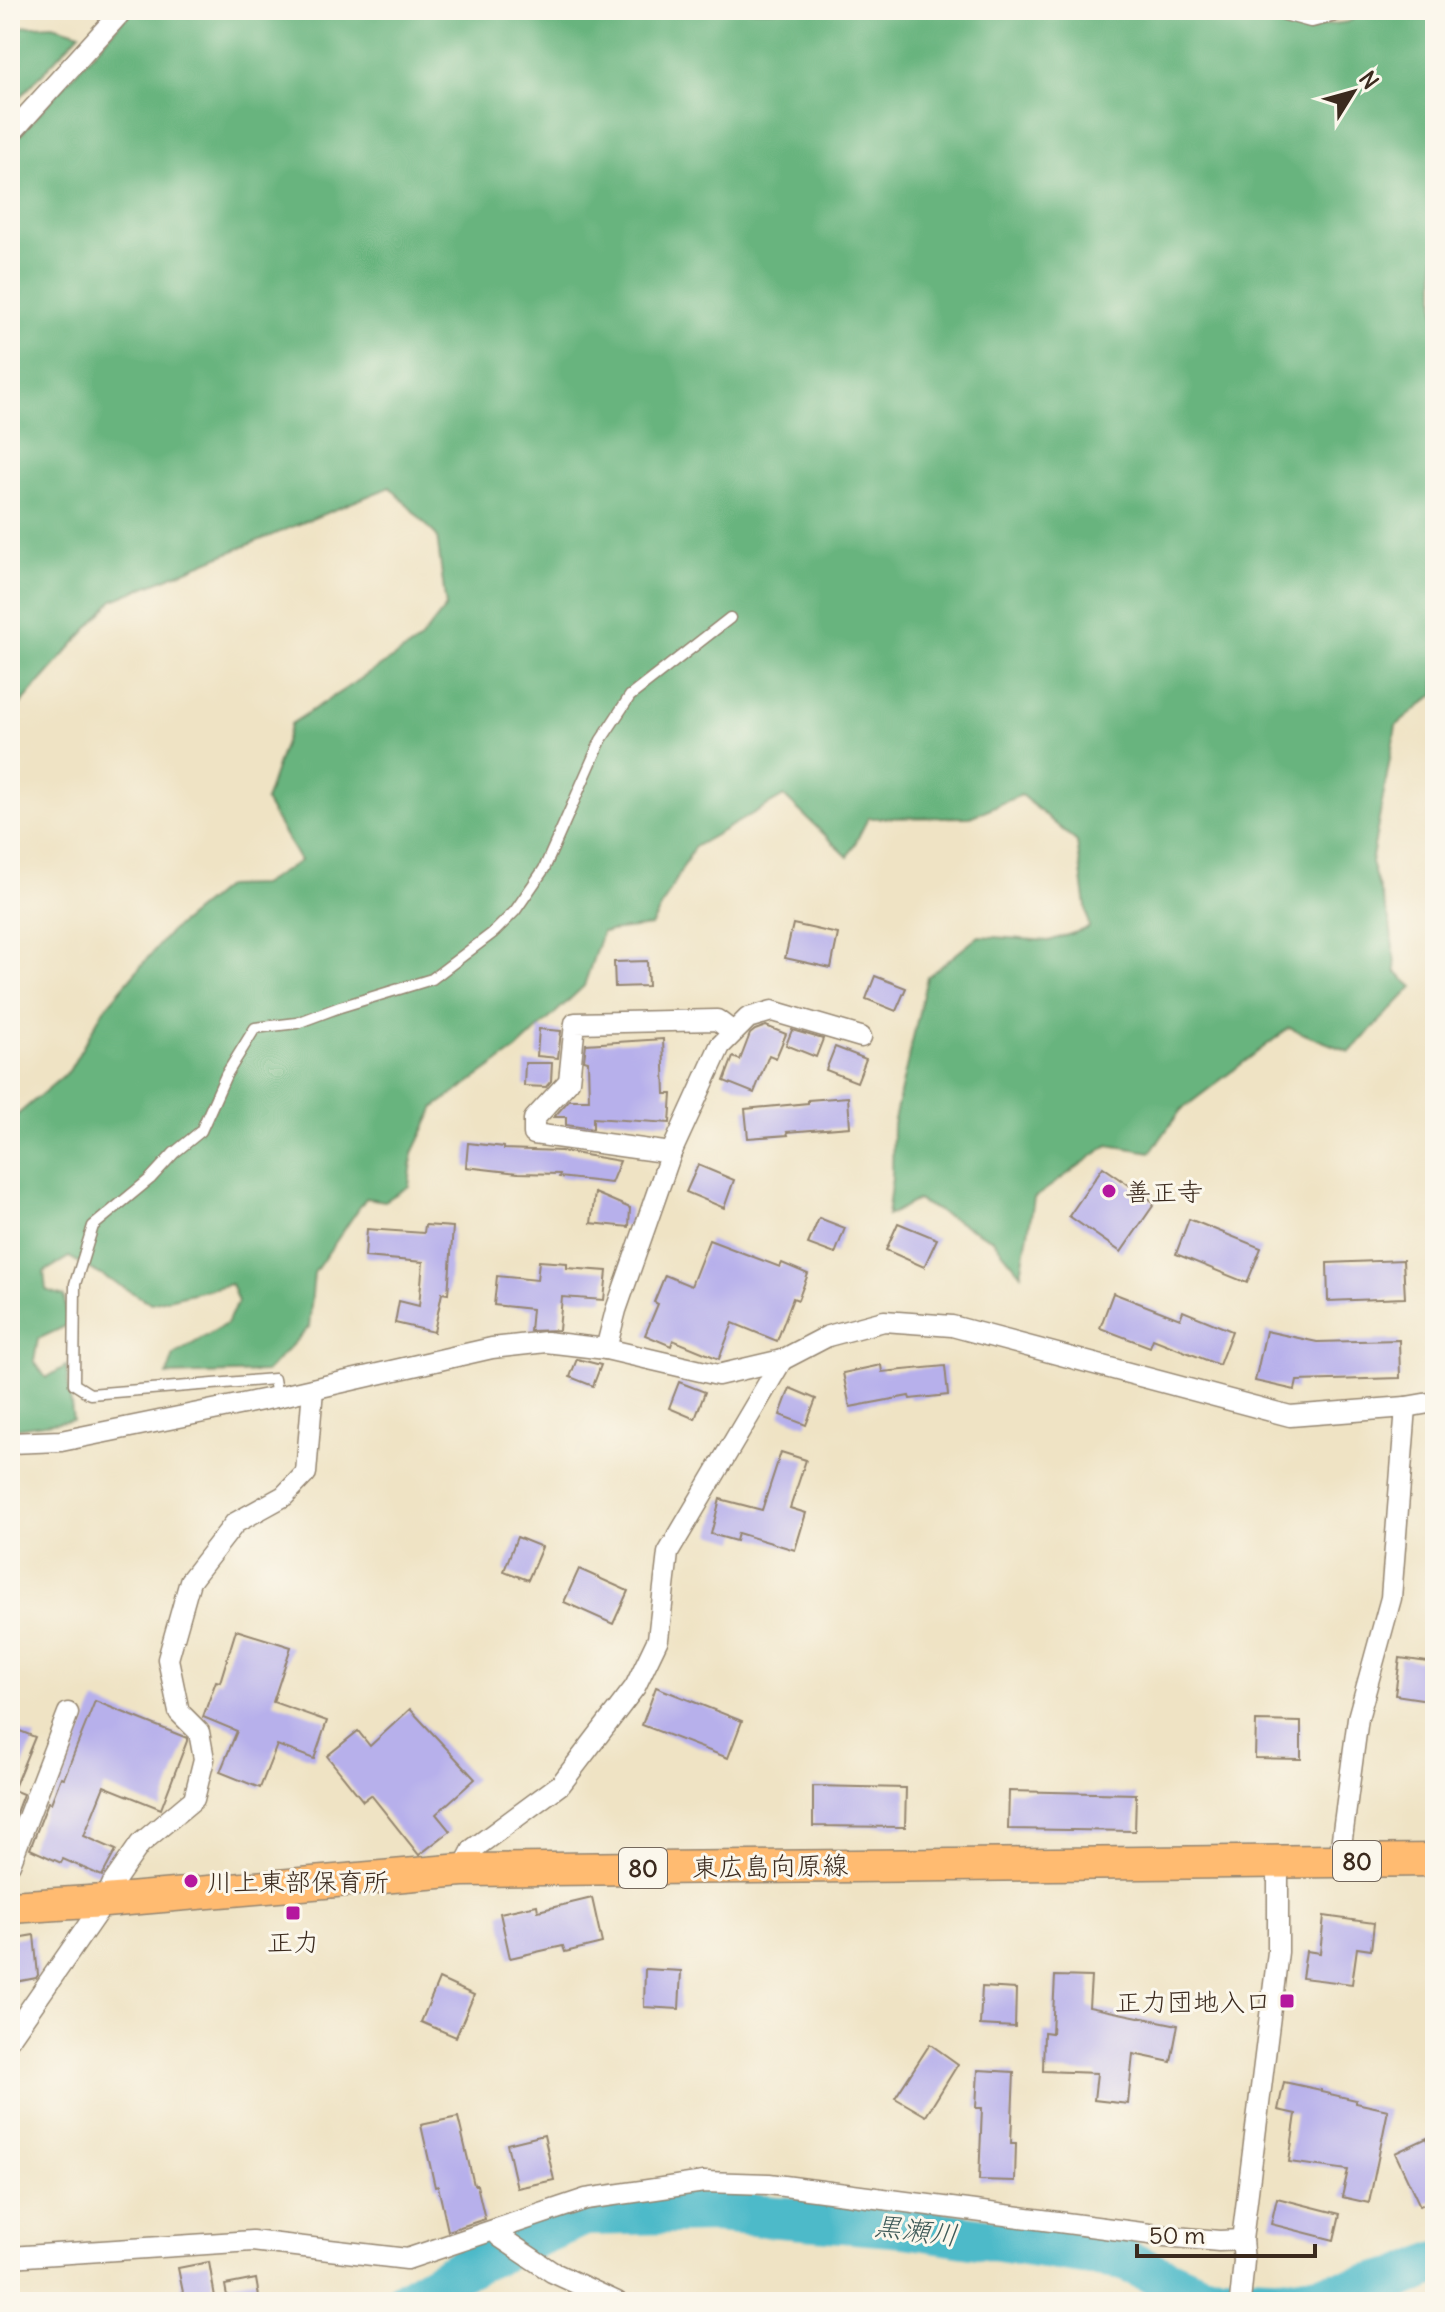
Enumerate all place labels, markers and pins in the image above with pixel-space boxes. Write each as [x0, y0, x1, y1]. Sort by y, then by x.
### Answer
place label: 善正寺 [1125, 1175, 1203, 1208]
marker: 善正寺 [1100, 1182, 1118, 1200]
place label: 川上東部保育所 [207, 1865, 389, 1898]
marker: 川上東部保育所 [182, 1872, 200, 1890]
marker: 正力 [284, 1904, 302, 1922]
place label: 正力 [267, 1925, 319, 1958]
place label: 正力団地入口 [1115, 1985, 1271, 2018]
marker: 正力団地入口 [1278, 1992, 1296, 2010]

